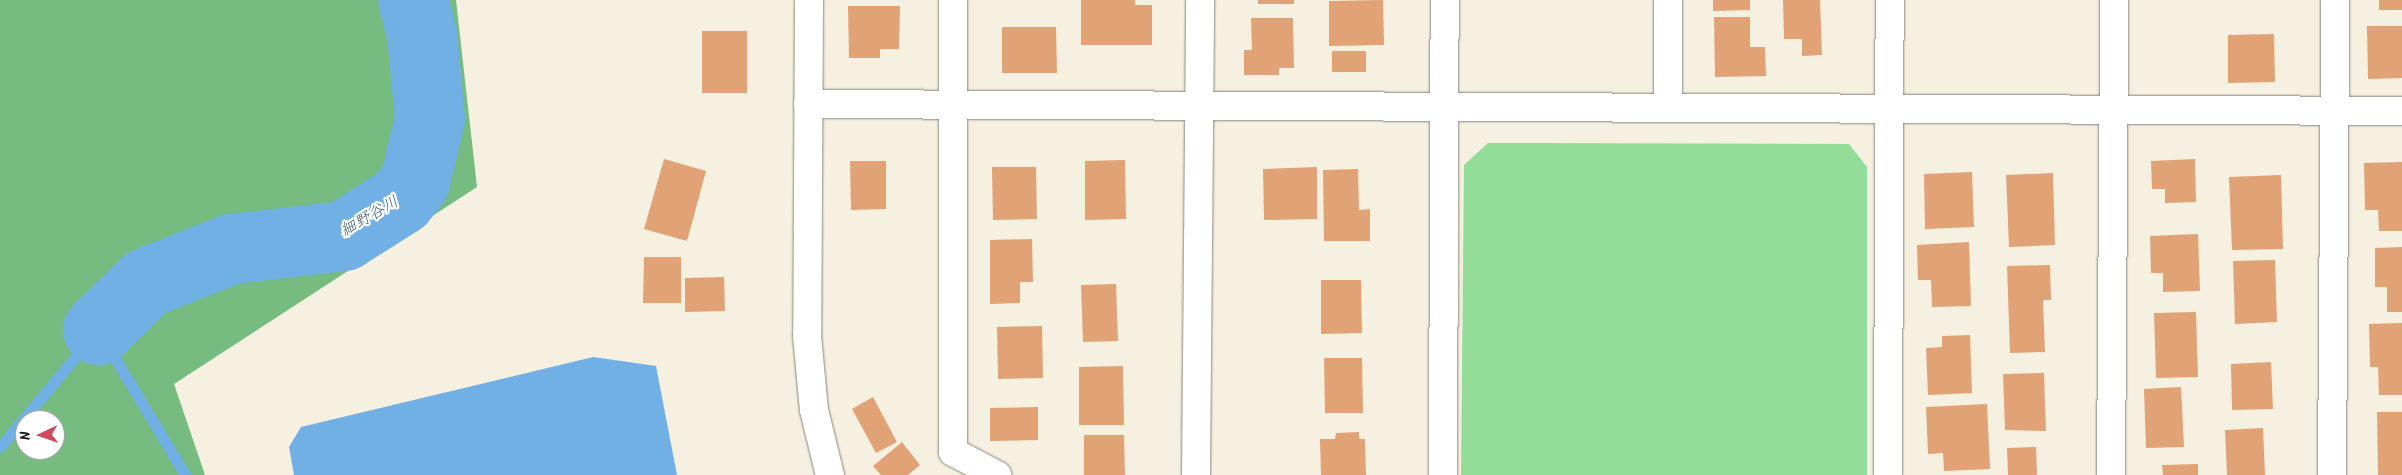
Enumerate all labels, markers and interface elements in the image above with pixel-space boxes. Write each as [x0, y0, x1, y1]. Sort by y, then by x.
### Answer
water label: 細野谷川 [337, 193, 403, 241]
north arrow [15, 410, 65, 460]
text: N [15, 431, 37, 441]

